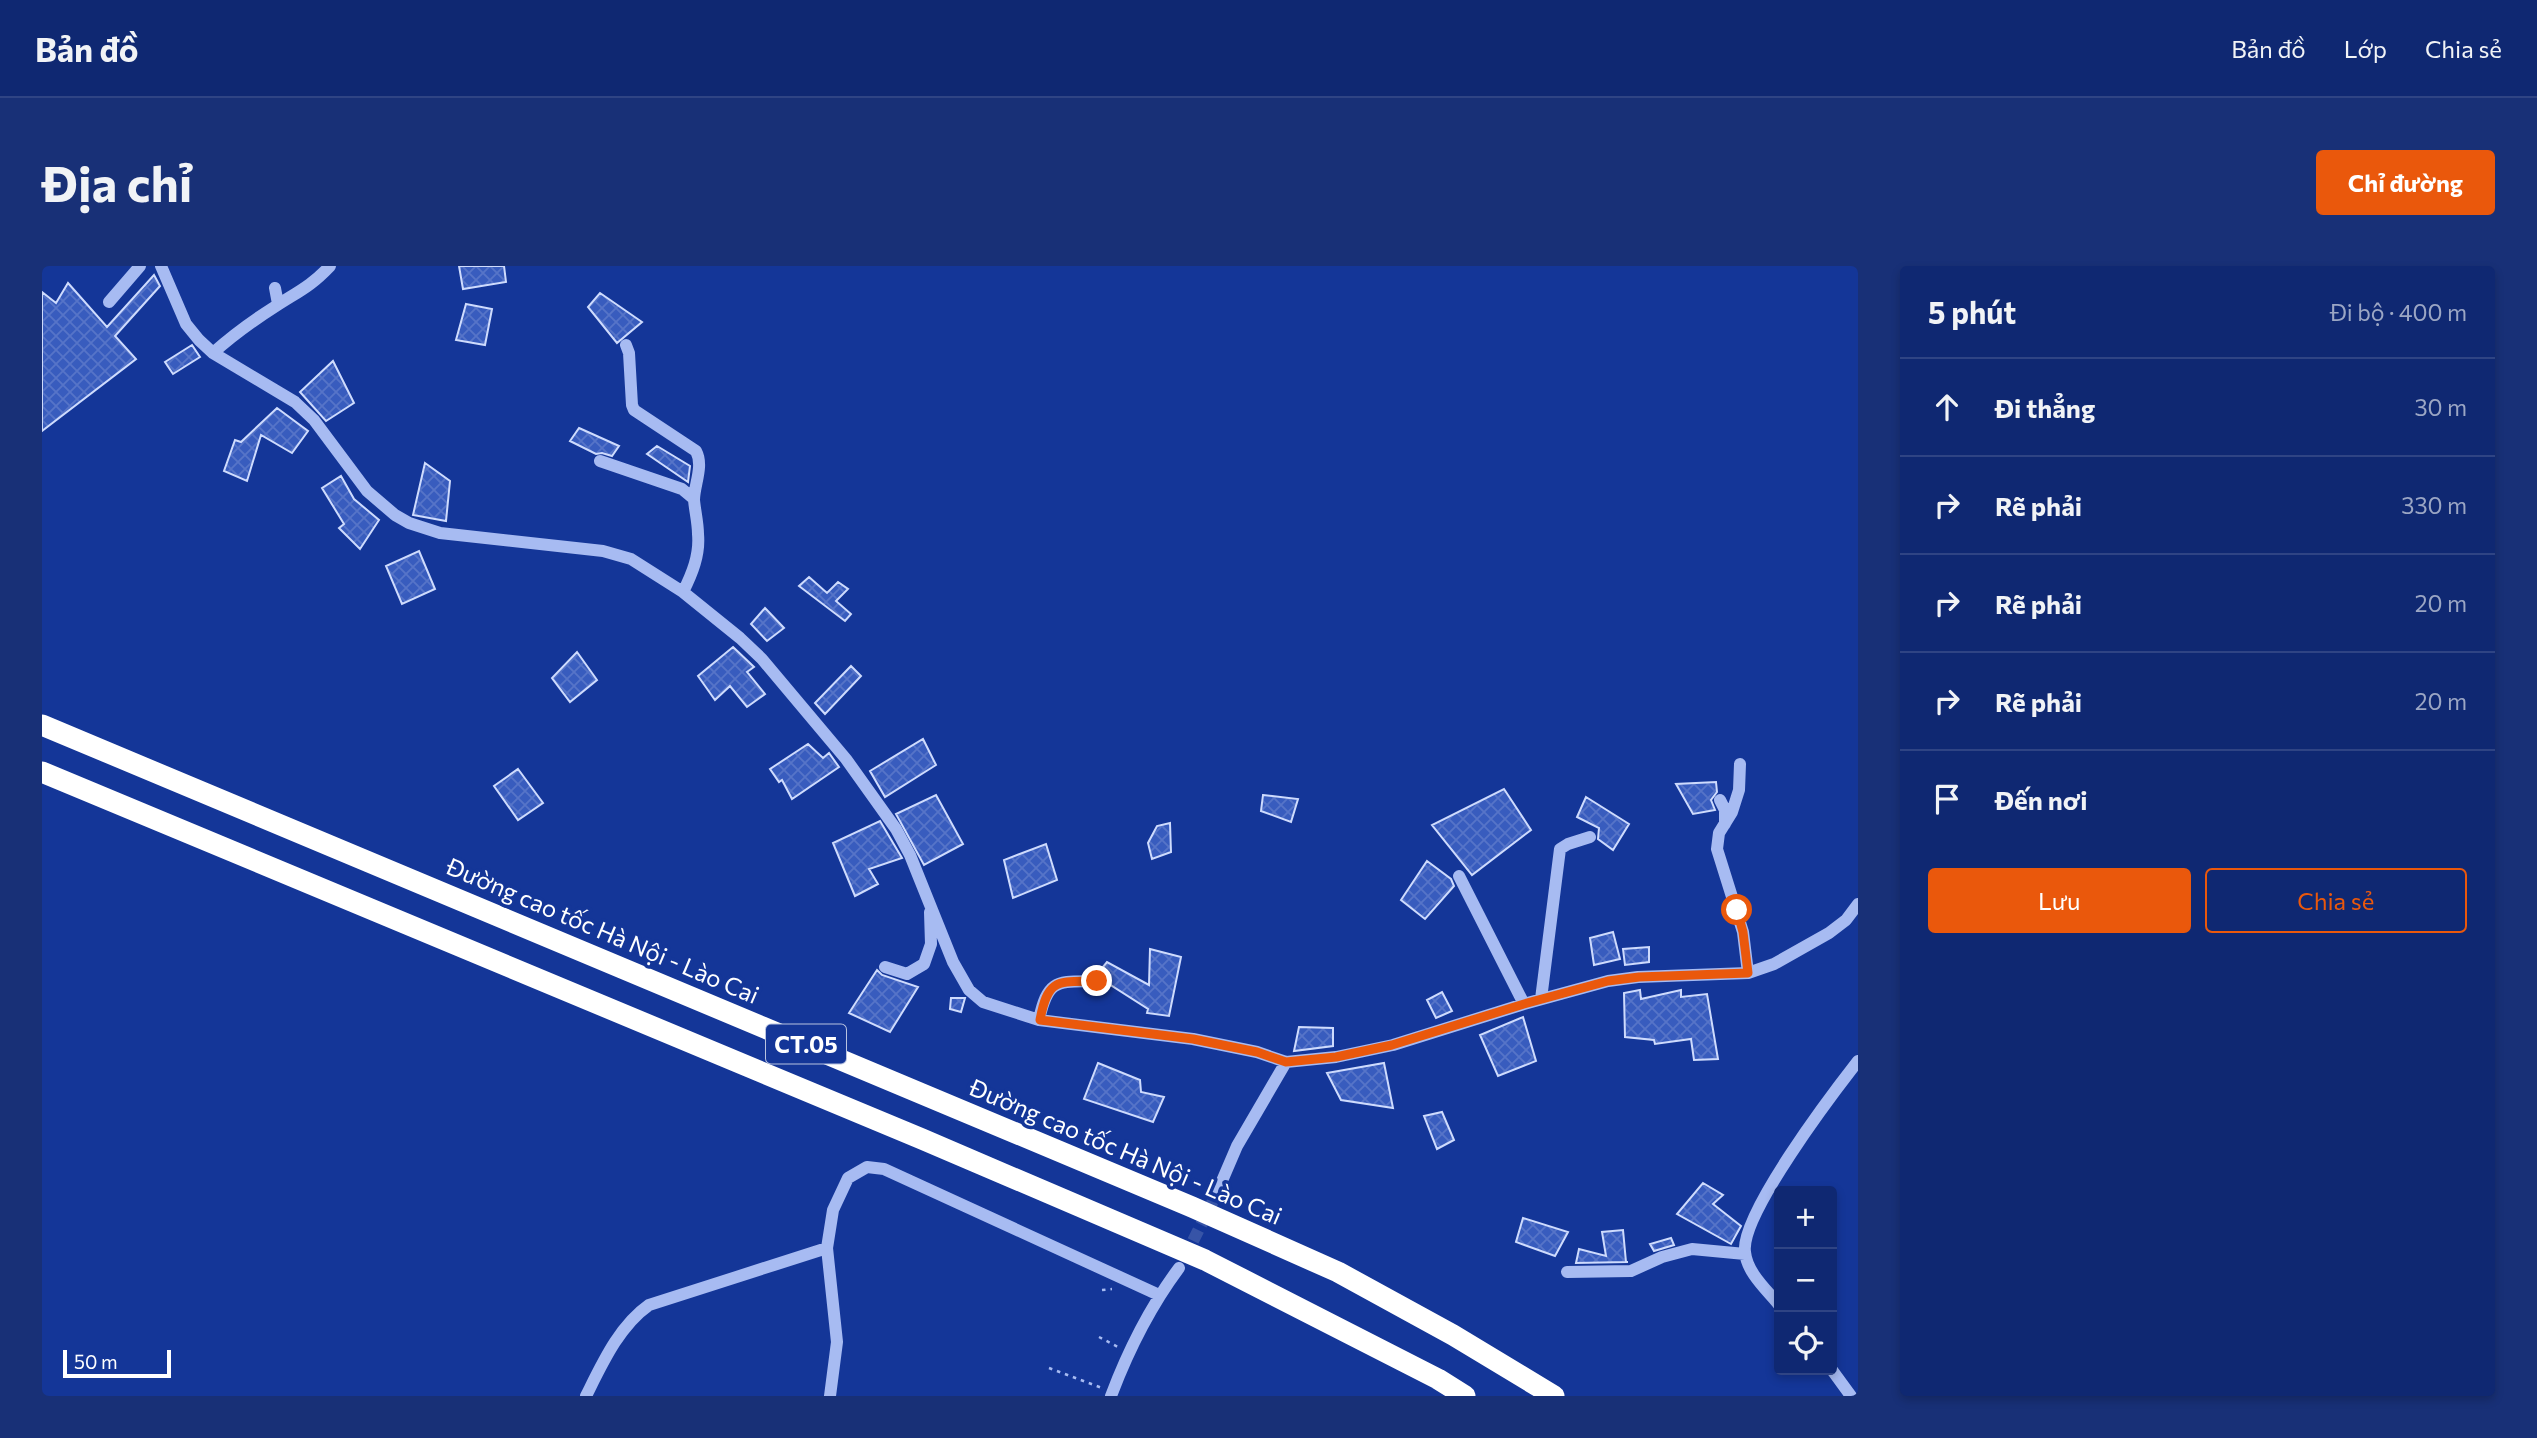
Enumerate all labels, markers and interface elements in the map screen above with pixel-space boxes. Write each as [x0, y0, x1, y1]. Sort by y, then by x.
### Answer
text: Bản đồ [35, 28, 138, 69]
text: Bản đồ [2231, 34, 2306, 63]
text: Lớp [2344, 34, 2387, 63]
text: Chia sẻ [2425, 34, 2502, 63]
button: Chỉ đường [2316, 150, 2495, 215]
text: Địa chỉ [42, 152, 193, 212]
text: 5 phút [1928, 293, 2016, 330]
text: Đi bộ · 400 m [2330, 298, 2467, 326]
icon: ahead [1928, 388, 1966, 426]
text: Đi thẳng [1995, 392, 2095, 423]
text: 30 m [2414, 393, 2467, 421]
icon: right [1928, 486, 1966, 524]
text: Rẽ phải [1995, 490, 2082, 521]
text: 330 m [2401, 491, 2467, 519]
icon: right [1928, 584, 1966, 622]
text: Rẽ phải [1995, 588, 2082, 619]
text: 20 m [2415, 589, 2467, 617]
icon: right [1928, 682, 1966, 720]
text: Rẽ phải [1995, 686, 2082, 717]
text: 20 m [2415, 687, 2467, 715]
icon: arrive [1928, 780, 1966, 818]
text: Đến nơi [1995, 784, 2088, 815]
street label: Đường cao tốc Hà Nội - Lào Cai [442, 851, 764, 1009]
button: Lưu [1928, 868, 2191, 933]
button: Chia sẻ [2205, 868, 2467, 933]
route start [1721, 894, 1752, 925]
route end [1081, 965, 1112, 996]
road number: CT.05 [766, 1024, 846, 1064]
street label: Đường cao tốc Hà Nội - Lào Cai [965, 1072, 1287, 1230]
map controls [1774, 1186, 1837, 1375]
button: + [1774, 1186, 1837, 1249]
button: − [1774, 1249, 1837, 1312]
button: locate [1774, 1312, 1837, 1375]
scale bar [63, 1347, 172, 1379]
text: 50 m [74, 1350, 118, 1373]

